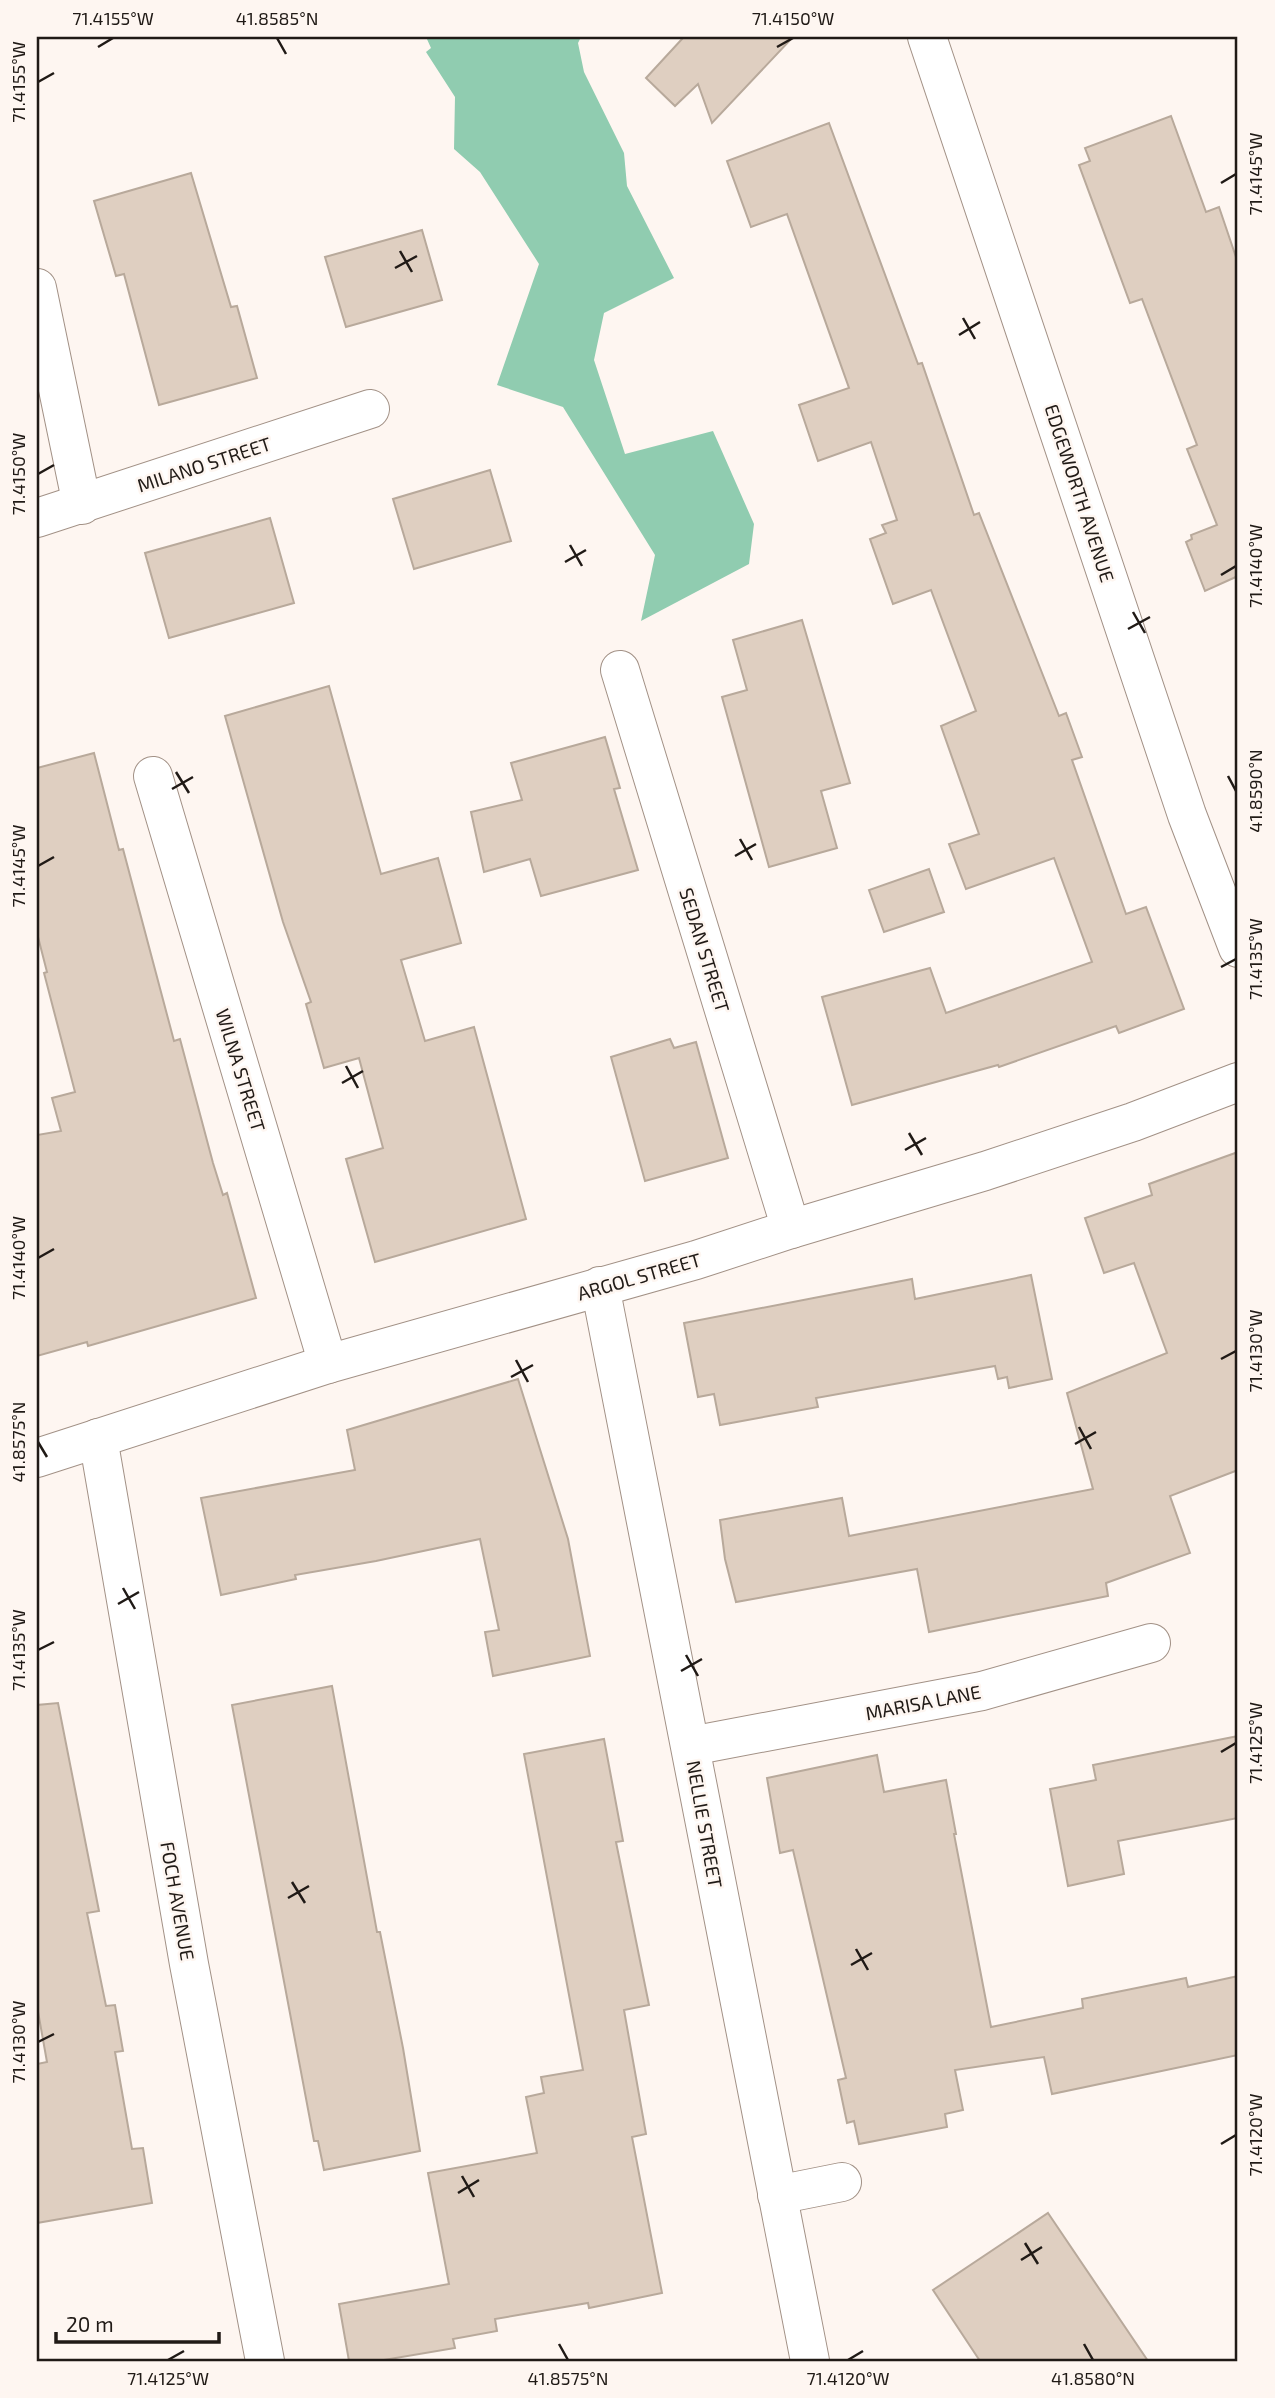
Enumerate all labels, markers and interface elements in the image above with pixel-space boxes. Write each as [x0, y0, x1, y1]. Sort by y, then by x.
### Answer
text: 71.4155°W [72, 7, 154, 29]
text: 41.8585°N [236, 7, 318, 29]
text: 71.4150°W [752, 7, 834, 29]
text: 71.4155°W [7, 41, 29, 123]
text: 71.4145°W [1244, 133, 1266, 215]
street label: EDGEWORTH AVENUE [1040, 401, 1120, 585]
street label: MILANO STREET [134, 432, 274, 496]
text: 71.4150°W [7, 433, 29, 515]
text: 71.4140°W [1244, 524, 1266, 608]
text: 41.8590°N [1244, 749, 1266, 833]
text: 71.4145°W [7, 825, 29, 907]
street label: SEDAN STREET [675, 885, 735, 1015]
text: 71.4135°W [1244, 918, 1266, 1000]
street label: WILNA STREET [211, 1006, 271, 1134]
text: 71.4140°W [7, 1216, 29, 1300]
street label: ARGOL STREET [575, 1247, 703, 1305]
text: 71.4130°W [1244, 1309, 1266, 1393]
text: 41.8575°N [7, 1401, 29, 1483]
text: 71.4135°W [7, 1609, 29, 1691]
street label: MARISA LANE [863, 1680, 983, 1724]
text: 71.4125°W [1244, 1702, 1266, 1784]
street label: NELLIE STREET [682, 1758, 728, 1890]
street label: FOCH AVENUE [156, 1840, 200, 1962]
text: 71.4130°W [7, 2000, 29, 2084]
text: 71.4120°W [1244, 2093, 1266, 2177]
scale bar [56, 2300, 219, 2344]
text: 20 m [66, 2311, 114, 2336]
text: 71.4125°W [127, 2367, 209, 2389]
text: 41.8575°N [527, 2367, 609, 2389]
text: 71.4120°W [806, 2367, 890, 2389]
text: 41.8580°N [1051, 2367, 1135, 2389]

